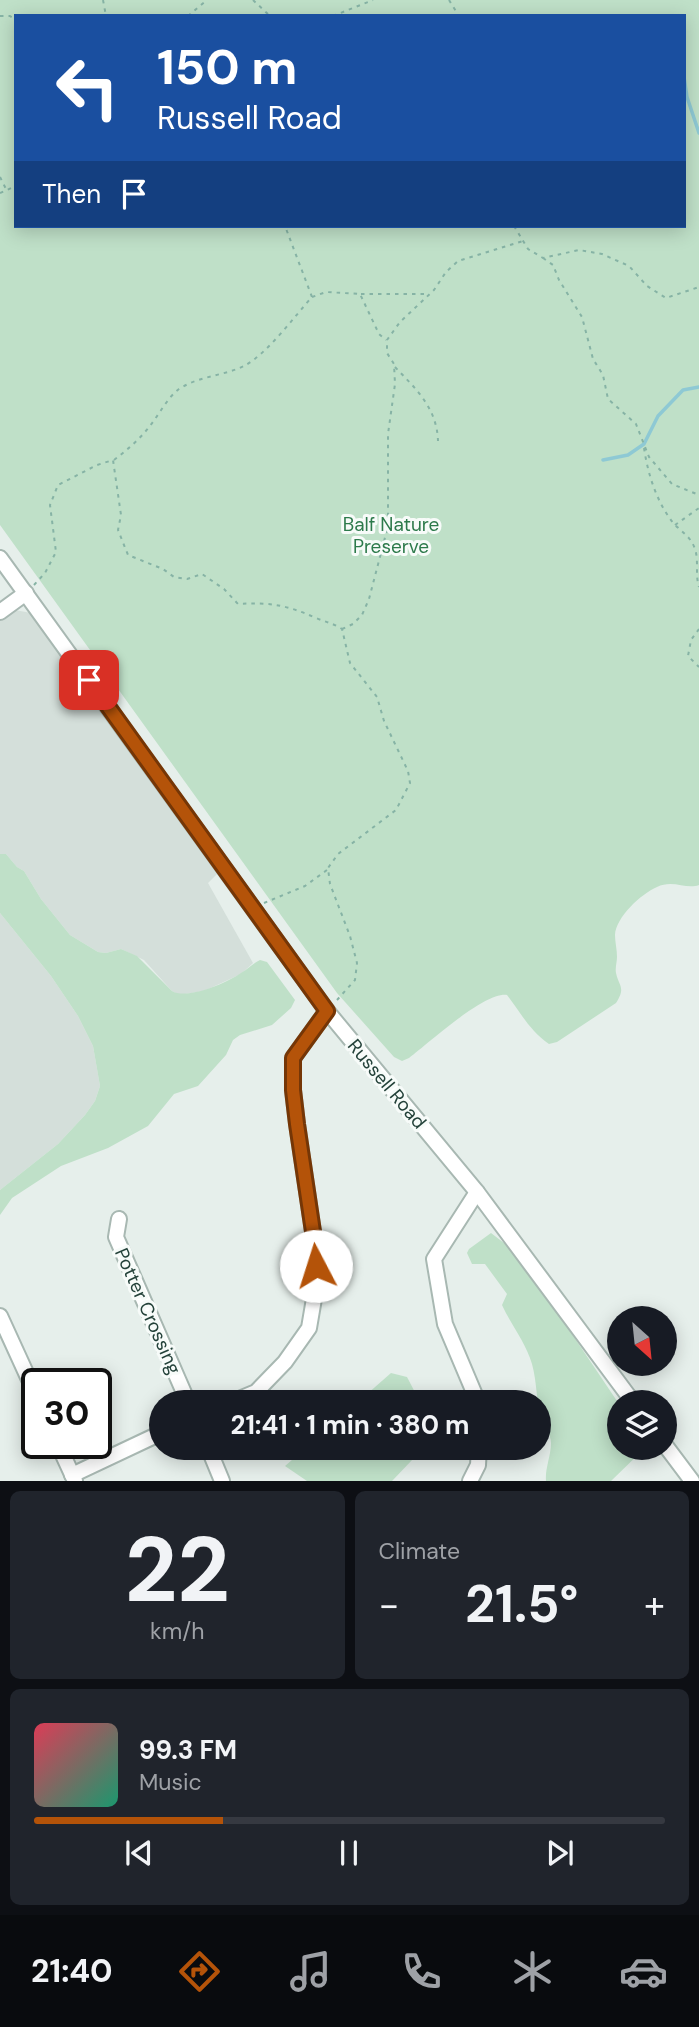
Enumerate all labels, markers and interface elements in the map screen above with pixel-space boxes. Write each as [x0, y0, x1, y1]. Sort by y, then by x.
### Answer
text: 150 m [157, 35, 297, 99]
icon: left [42, 42, 133, 133]
text: Russell Road [157, 97, 342, 139]
icon: arrive [115, 175, 153, 213]
text: Then [42, 177, 101, 211]
park label: Balf Nature Preserve [343, 512, 439, 559]
pin [59, 650, 119, 710]
icon: arrive [70, 661, 108, 699]
street label: Russell Road [342, 1034, 432, 1134]
position arrow [279, 1229, 353, 1303]
street label: Potter Crossing [109, 1244, 187, 1378]
north arrow [607, 1306, 677, 1376]
map controls [607, 1306, 677, 1460]
speed limit sign: 30 [21, 1368, 112, 1459]
button: layers [607, 1390, 677, 1460]
text: 21:41 · 1 min · 380 m [230, 1408, 470, 1442]
text: 22 [125, 1511, 230, 1629]
text: Climate [379, 1536, 460, 1566]
text: 21.5° [465, 1570, 578, 1638]
text: − [379, 1580, 399, 1630]
text: + [644, 1580, 665, 1630]
text: km/h [150, 1616, 204, 1646]
text: 99.3 FM [139, 1733, 237, 1767]
text: Music [139, 1767, 202, 1797]
icon: previous [120, 1834, 158, 1872]
icon: pause [330, 1834, 368, 1872]
icon: next [541, 1834, 579, 1872]
icon: directions [175, 1947, 224, 1996]
icon: music [286, 1947, 335, 1996]
icon: phone [397, 1947, 446, 1996]
icon: climate [508, 1947, 557, 1996]
icon: car [619, 1947, 668, 1996]
text: 21:40 [31, 1950, 113, 1992]

